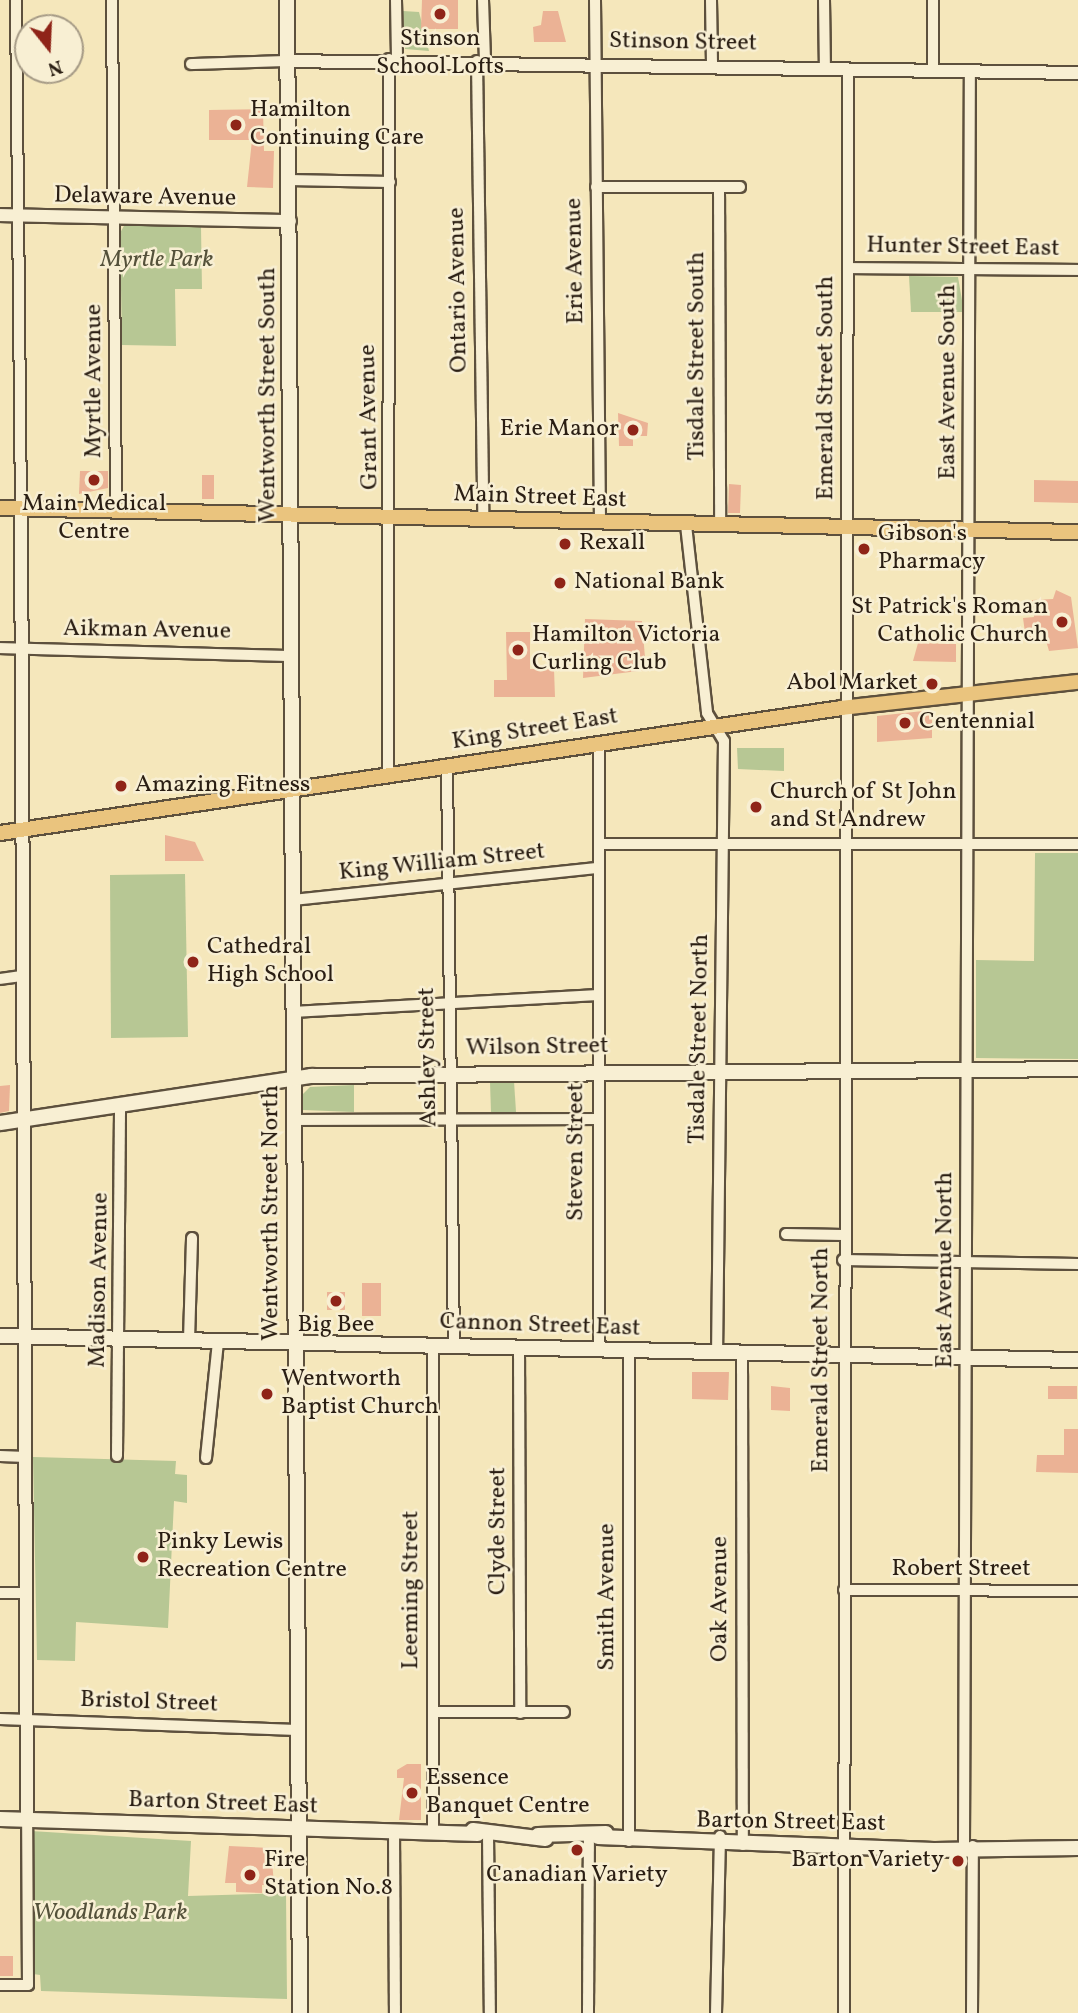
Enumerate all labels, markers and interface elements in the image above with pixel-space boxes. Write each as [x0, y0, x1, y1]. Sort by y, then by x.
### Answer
marker: Stinson School Lofts [432, 6, 448, 22]
north arrow [14, 14, 84, 84]
place label: Stinson School Lofts [376, 26, 504, 82]
street label: Stinson Street [609, 27, 757, 59]
text: N [44, 53, 65, 82]
place label: Hamilton Continuing Care [250, 97, 424, 153]
marker: Hamilton Continuing Care [228, 117, 244, 133]
street label: Delaware Avenue [53, 182, 237, 214]
street label: Erie Avenue [560, 198, 592, 324]
street label: Ontario Avenue [443, 207, 475, 373]
street label: Hunter Street East [866, 232, 1060, 264]
park label: Myrtle Park [101, 247, 213, 275]
street label: Tisdale Street South [684, 251, 712, 461]
street label: Wentworth Street South [255, 268, 283, 522]
street label: Emerald Street South [813, 276, 841, 500]
street label: East Avenue South [935, 284, 963, 480]
street label: Myrtle Avenue [81, 304, 109, 458]
street label: Grant Avenue [354, 344, 386, 490]
place label: Erie Manor [500, 416, 619, 444]
marker: Erie Manor [625, 422, 641, 438]
marker: Main Medical Centre [86, 472, 102, 488]
street label: Main Street East [453, 481, 627, 515]
place label: Main Medical Centre [22, 491, 166, 547]
place label: Gibson's Pharmacy [878, 521, 985, 577]
place label: Rexall [579, 530, 645, 558]
marker: Rexall [557, 536, 573, 552]
marker: Gibson's Pharmacy [856, 541, 872, 557]
place label: National Bank [574, 569, 724, 597]
marker: National Bank [552, 575, 568, 591]
place label: St Patrick's Roman Catholic Church [851, 594, 1048, 650]
marker: St Patrick's Roman Catholic Church [1054, 614, 1070, 630]
street label: Aikman Avenue [63, 615, 231, 647]
place label: Hamilton Victoria Curling Club [532, 622, 721, 678]
marker: Hamilton Victoria Curling Club [510, 642, 526, 658]
place label: Abol Market [787, 670, 918, 698]
marker: Abol Market [924, 676, 940, 692]
street label: King Street East [450, 703, 620, 757]
place label: Centennial [919, 709, 1035, 737]
marker: Centennial [897, 715, 913, 731]
place label: Amazing Fitness [135, 772, 310, 800]
marker: Amazing Fitness [113, 778, 129, 794]
place label: Church of St John and St Andrew [770, 779, 954, 835]
marker: Church of St John and St Andrew [748, 799, 764, 815]
street label: King William Street [337, 838, 547, 888]
place label: Cathedral High School [207, 934, 334, 990]
street label: Tisdale Street North [684, 934, 716, 1144]
marker: Cathedral High School [185, 954, 201, 970]
street label: Ashley Street [413, 987, 445, 1127]
street label: Wilson Street [465, 1032, 609, 1064]
street label: Steven Street [563, 1083, 591, 1221]
street label: Wentworth Street North [258, 1085, 286, 1341]
street label: East Avenue North [932, 1172, 960, 1368]
street label: Madison Avenue [84, 1192, 116, 1368]
street label: Emerald Street North [808, 1247, 836, 1473]
marker: Big Bee [328, 1293, 344, 1309]
street label: Cannon Street East [439, 1308, 641, 1344]
place label: Big Bee [298, 1312, 374, 1340]
place label: Wentworth Baptist Church [281, 1366, 439, 1422]
marker: Wentworth Baptist Church [259, 1386, 275, 1402]
street label: Clyde Street [485, 1467, 513, 1595]
street label: Leeming Street [398, 1511, 426, 1669]
street label: Smith Avenue [594, 1523, 622, 1671]
place label: Pinky Lewis Recreation Centre [157, 1529, 347, 1585]
street label: Oak Avenue [707, 1536, 735, 1662]
marker: Pinky Lewis Recreation Centre [135, 1549, 151, 1565]
street label: Robert Street [891, 1556, 1031, 1584]
street label: Bristol Street [79, 1686, 219, 1720]
place label: Essence Banquet Centre [426, 1765, 590, 1821]
marker: Essence Banquet Centre [404, 1785, 420, 1801]
street label: Barton Street East [128, 1786, 318, 1822]
street label: Barton Street East [696, 1807, 886, 1839]
marker: Canadian Variety [569, 1842, 585, 1858]
place label: Fire Station No.8 [264, 1847, 393, 1903]
place label: Barton Variety [791, 1847, 944, 1875]
marker: Barton Variety [950, 1853, 966, 1869]
place label: Canadian Variety [486, 1862, 668, 1890]
marker: Fire Station No.8 [242, 1867, 258, 1883]
park label: Woodlands Park [33, 1900, 187, 1928]

